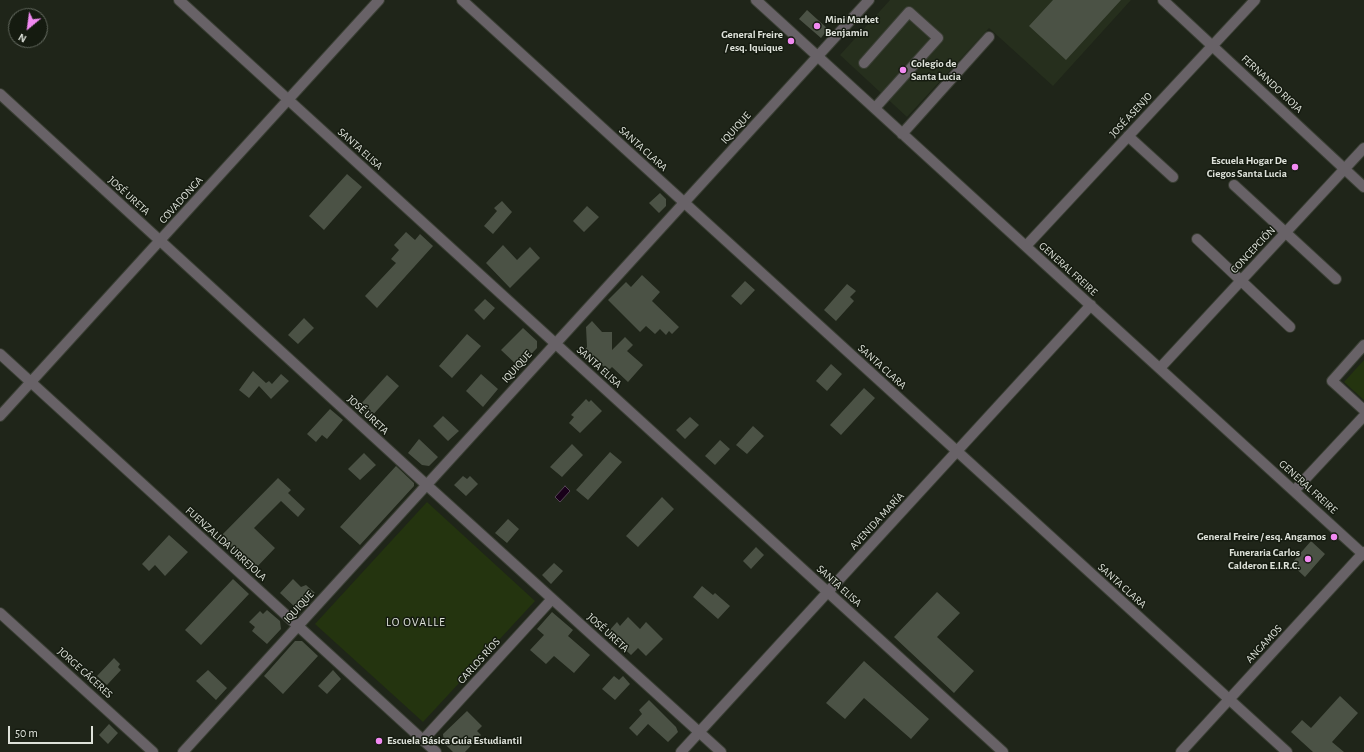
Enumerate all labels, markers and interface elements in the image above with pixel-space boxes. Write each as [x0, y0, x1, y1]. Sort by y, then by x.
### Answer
north arrow [8, 8, 48, 48]
place label: Mini Market Benjamin [825, 13, 879, 39]
marker: Mini Market Benjamin [812, 21, 822, 31]
place label: General Freire / esq. Iquique [721, 28, 783, 54]
text: N [16, 31, 28, 45]
marker: General Freire / esq. Iquique [786, 36, 796, 46]
street label: FERNANDO RIOJA [1239, 52, 1305, 116]
place label: Colegio de Santa Lucia [911, 57, 961, 83]
marker: Colegio de Santa Lucia [898, 65, 908, 75]
street label: JOSÉ ASENJO [1107, 90, 1155, 140]
street label: IQUIQUE [718, 109, 754, 147]
street label: SANTA CLARA [616, 124, 670, 174]
street label: SANTA ELISA [335, 125, 385, 173]
place label: Escuela Hogar De Ciegos Santa Lucia [1207, 154, 1287, 180]
marker: Escuela Hogar De Ciegos Santa Lucia [1290, 162, 1300, 172]
street label: JOSÉ URETA [105, 174, 153, 218]
street label: COVADONGA [156, 174, 206, 226]
street label: CONCEPCIÓN [1228, 224, 1278, 276]
street label: GENERAL FREIRE [1036, 239, 1100, 299]
street label: SANTA CLARA [855, 342, 909, 392]
street label: SANTA ELISA [574, 343, 624, 391]
street label: IQUIQUE [499, 348, 535, 386]
street label: JOSÉ URETA [345, 392, 391, 438]
street label: GENERAL FREIRE [1276, 457, 1340, 517]
street label: AVENIDA MARÍA [847, 490, 907, 552]
street label: FUENZALIDA URREJOLA [183, 504, 269, 584]
place label: General Freire / esq. Angamos [1197, 530, 1326, 544]
marker: General Freire / esq. Angamos [1329, 532, 1339, 542]
place label: Funeraria Carlos Calderon E.I.R.C. [1228, 546, 1300, 572]
marker: Funeraria Carlos Calderon E.I.R.C. [1303, 554, 1313, 564]
street label: SANTA CLARA [1095, 561, 1149, 611]
street label: SANTA ELISA [814, 562, 864, 610]
street label: IQUIQUE [281, 588, 317, 626]
street label: JOSÉ URETA [584, 611, 632, 655]
district label: LO OVALLE [386, 615, 446, 629]
street label: ANGAMOS [1243, 622, 1285, 666]
street label: CARLOS RÍOS [455, 635, 503, 687]
street label: JORGE CÁCERES [55, 645, 115, 701]
scale bar [10, 718, 95, 744]
text: 50 m [15, 727, 38, 739]
place label: Escuela Básica Guía Estudiantil [387, 734, 522, 748]
marker: Escuela Básica Guía Estudiantil [374, 736, 384, 746]

